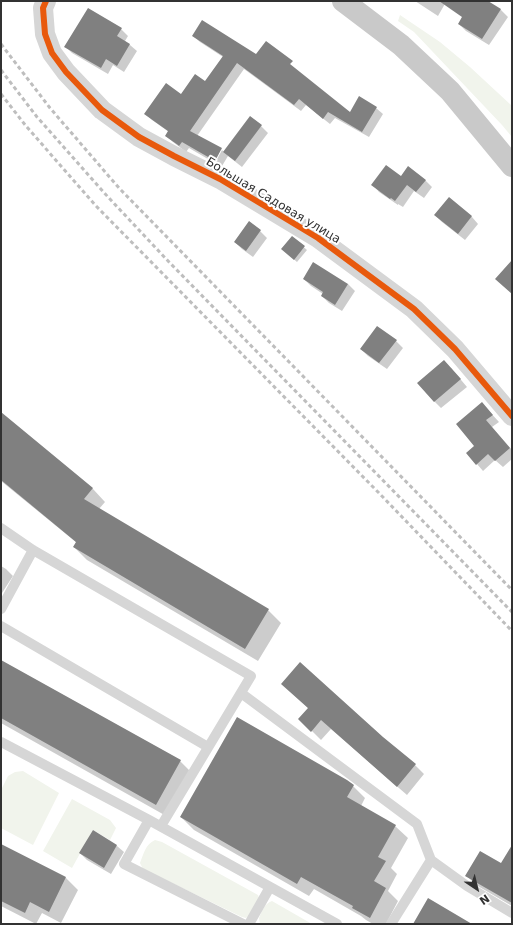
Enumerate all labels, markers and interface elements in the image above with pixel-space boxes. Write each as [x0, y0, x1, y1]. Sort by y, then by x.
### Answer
street label: Большая Садовая улица [203, 155, 343, 247]
north arrow [457, 869, 497, 909]
text: N [477, 891, 492, 907]

